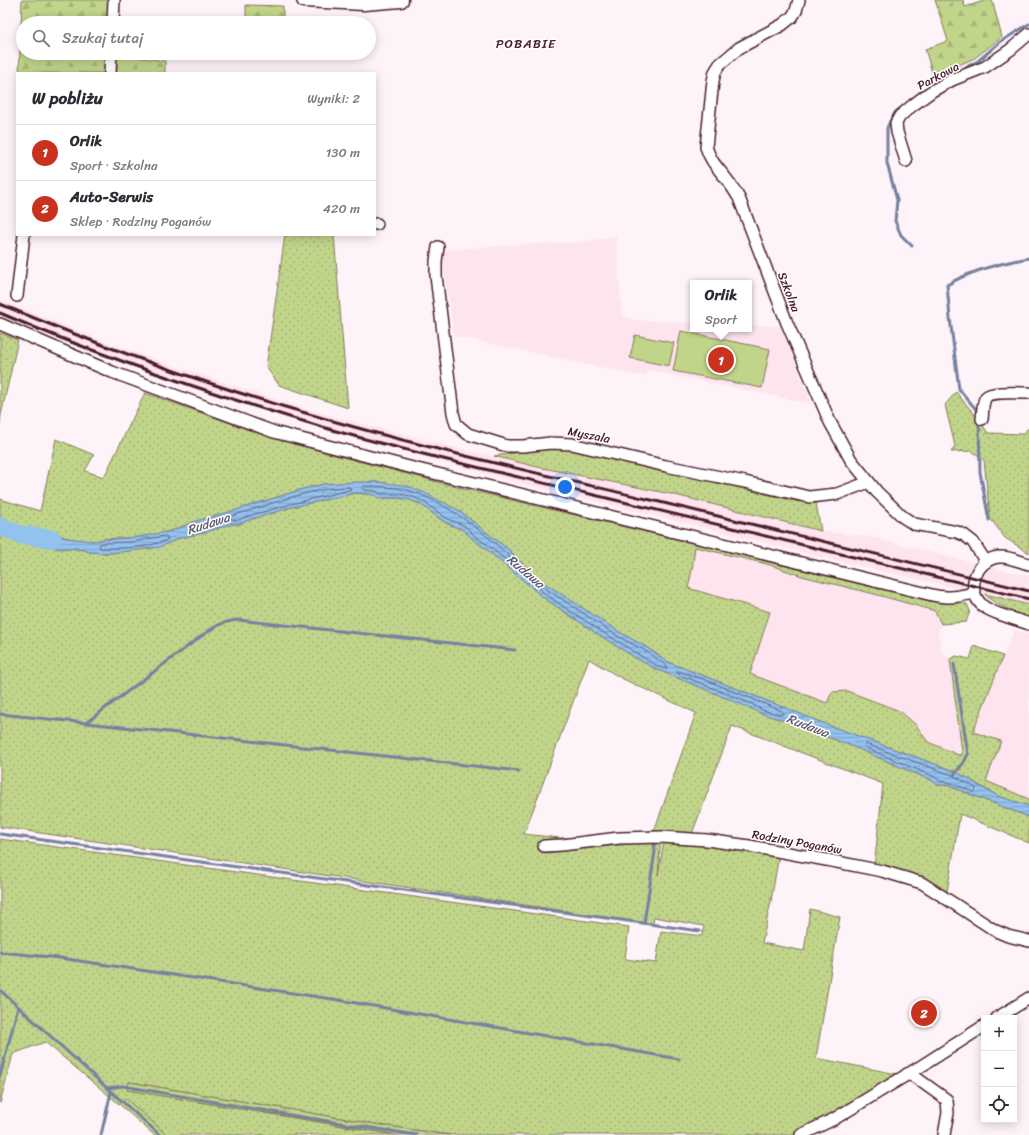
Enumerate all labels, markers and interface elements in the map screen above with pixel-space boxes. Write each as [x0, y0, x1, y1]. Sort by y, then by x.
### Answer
search box [16, 16, 376, 60]
text: Szukaj tutaj [62, 25, 143, 51]
icon: search [30, 27, 52, 49]
district label: POBABIE [496, 32, 556, 55]
street label: Parkowa [913, 56, 963, 96]
text: W pobliżu [32, 83, 103, 113]
text: Wyniki: 2 [307, 87, 360, 110]
text: Orlik [70, 128, 102, 154]
text: 1 [42, 141, 48, 164]
text: 130 m [326, 141, 360, 164]
text: Sport · Szkolna [70, 154, 158, 177]
text: Auto-Serwis [70, 184, 153, 210]
text: 2 [41, 197, 49, 220]
text: 420 m [323, 197, 360, 220]
text: Sklep · Rodziny Poganów [70, 210, 211, 233]
street label: Szkolna [771, 269, 807, 316]
popup [690, 280, 752, 332]
text: Orlik [705, 282, 737, 308]
text: Sport [705, 308, 737, 331]
pin: 1 [708, 345, 734, 375]
street label: Myszala [566, 420, 613, 450]
your location [555, 477, 575, 497]
water label: Rudawa [184, 505, 234, 541]
water label: Rudawa [502, 549, 551, 595]
water label: Rudawa [783, 707, 834, 745]
street label: Rodziny Poganów [750, 823, 844, 861]
pin: 2 [911, 998, 937, 1028]
map controls [981, 1015, 1017, 1123]
button: + [981, 1015, 1017, 1051]
button: − [981, 1051, 1017, 1087]
button: locate [981, 1087, 1017, 1123]

